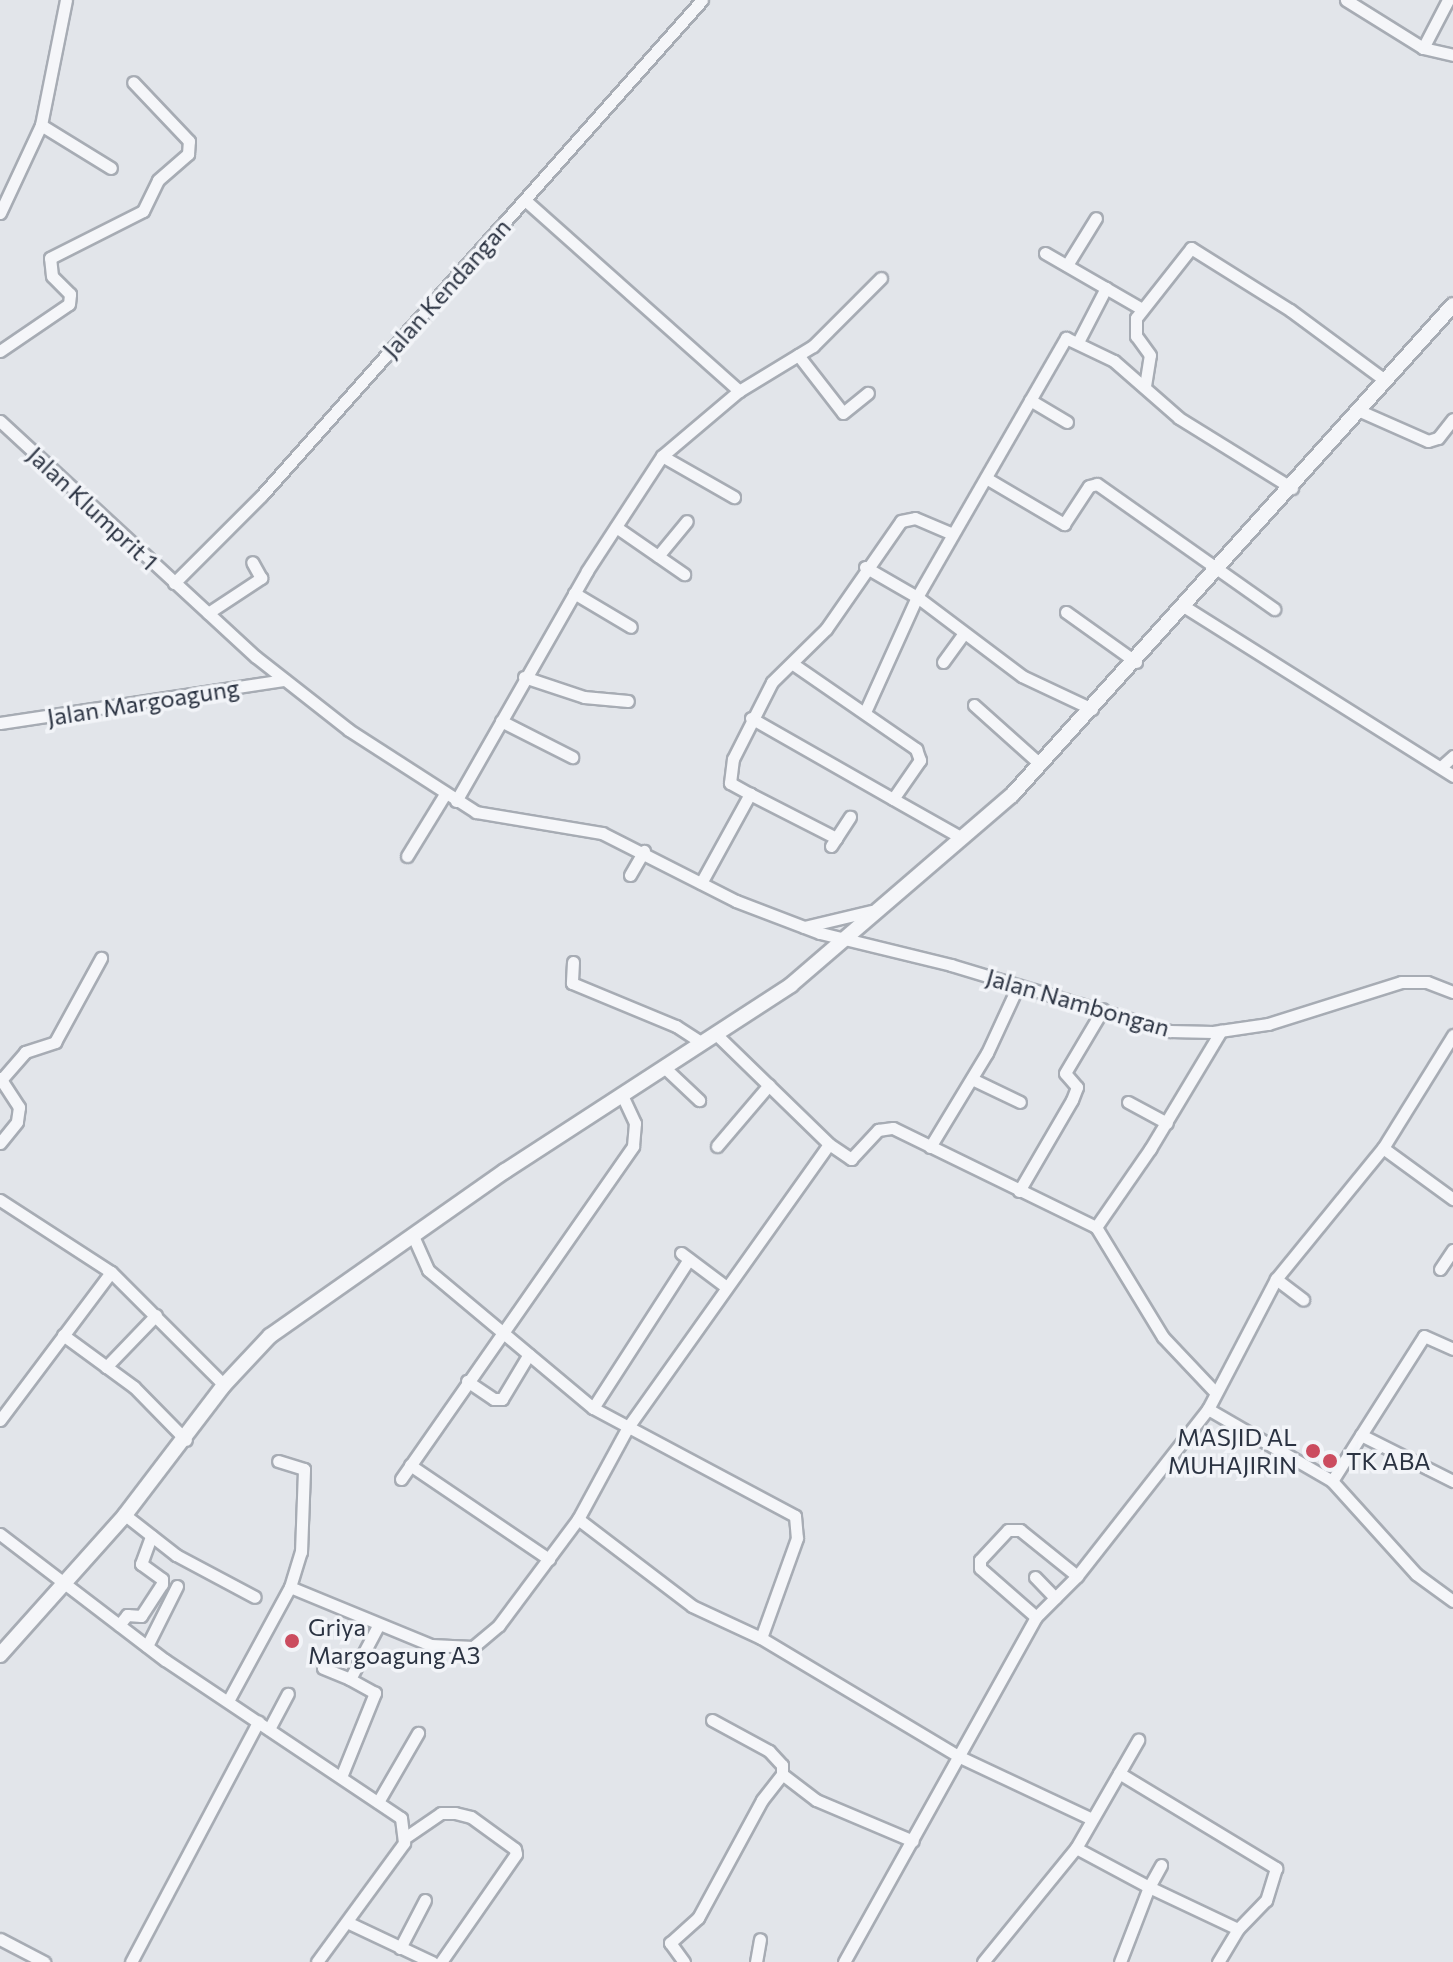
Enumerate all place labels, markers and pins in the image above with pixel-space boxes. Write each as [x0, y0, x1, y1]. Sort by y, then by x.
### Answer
place label: MASJID AL MUHAJIRIN [1168, 1423, 1297, 1479]
marker: MASJID AL MUHAJIRIN [1304, 1442, 1322, 1460]
place label: TK ABA [1346, 1447, 1431, 1475]
marker: TK ABA [1321, 1452, 1339, 1470]
place label: Griya Margoagung A3 [308, 1613, 481, 1669]
marker: Griya Margoagung A3 [283, 1632, 301, 1650]

